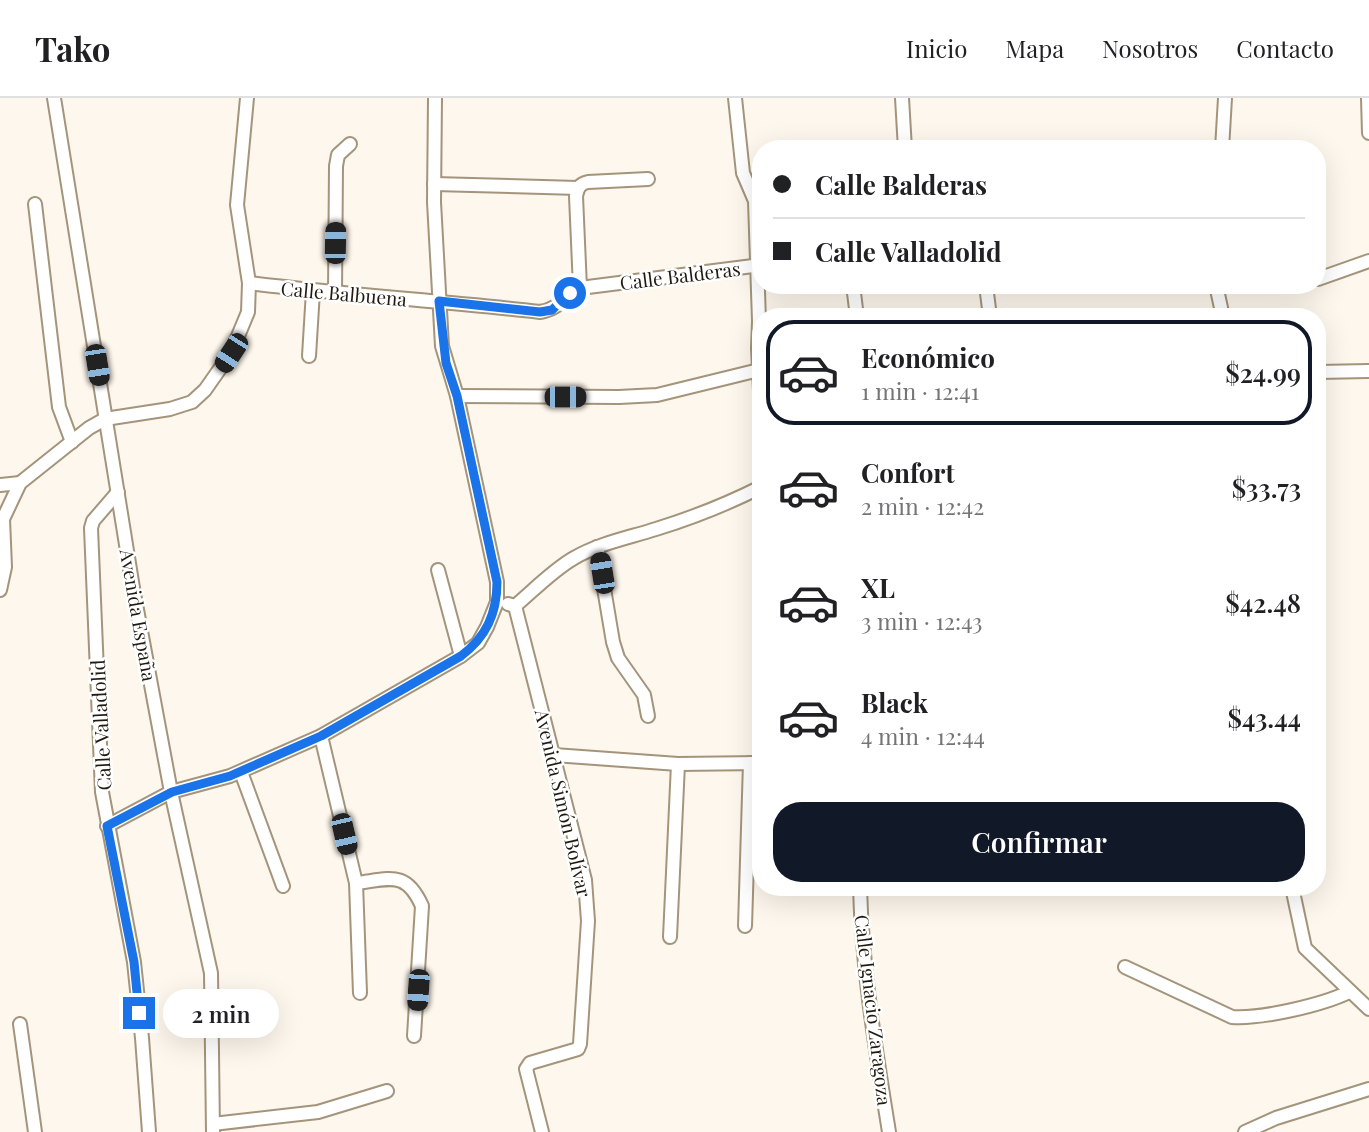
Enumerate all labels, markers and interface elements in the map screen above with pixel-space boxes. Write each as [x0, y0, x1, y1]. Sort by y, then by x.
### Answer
text: Tako [35, 26, 110, 70]
text: Inicio [906, 32, 967, 64]
text: Mapa [1005, 32, 1064, 64]
text: Nosotros [1102, 32, 1198, 64]
text: Contacto [1236, 32, 1334, 64]
text: Calle Balderas [815, 167, 987, 202]
car [325, 222, 346, 264]
text: Calle Valladolid [815, 234, 1002, 269]
street label: Calle Balderas [618, 255, 742, 295]
street label: Calle Balbuena [280, 275, 409, 312]
route start [554, 277, 586, 309]
car [211, 330, 252, 376]
text: Económico [861, 340, 995, 375]
icon: car [777, 341, 840, 404]
car [84, 343, 111, 387]
text: $24.99 [1225, 355, 1301, 390]
text: 1 min · 12:41 [861, 375, 979, 406]
car [545, 387, 587, 408]
text: Confort [861, 455, 955, 490]
icon: car [777, 456, 840, 519]
text: $33.73 [1232, 470, 1301, 505]
text: 2 min · 12:42 [861, 490, 984, 521]
street label: Avenida España [114, 546, 164, 684]
car [589, 551, 616, 595]
text: XL [861, 570, 895, 605]
icon: car [777, 571, 840, 634]
text: $42.48 [1225, 585, 1301, 620]
text: 3 min · 12:43 [861, 605, 983, 636]
street label: Calle Valladolid [84, 659, 116, 791]
text: Black [861, 685, 928, 720]
icon: car [777, 686, 840, 749]
text: $43.44 [1228, 700, 1301, 735]
street label: Avenida Simón Bolívar [530, 706, 598, 900]
text: 4 min · 12:44 [861, 720, 985, 751]
button: Confirmar [773, 802, 1305, 882]
car [330, 811, 359, 857]
street label: Calle Ignacio Zaragoza [849, 913, 899, 1107]
car [407, 968, 430, 1012]
callout: 2 min [164, 988, 279, 1038]
route end [123, 997, 155, 1029]
text: 2 min [192, 998, 250, 1029]

